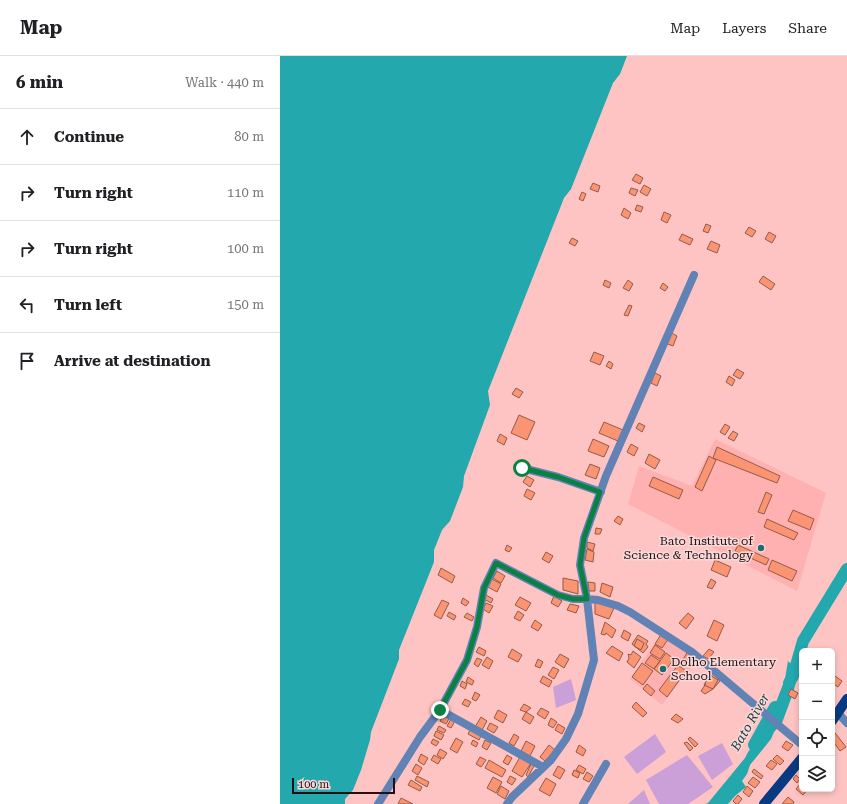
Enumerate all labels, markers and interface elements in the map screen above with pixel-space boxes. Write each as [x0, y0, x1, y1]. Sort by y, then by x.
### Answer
text: Map [20, 16, 62, 39]
text: Map [670, 20, 700, 36]
text: Layers [722, 20, 766, 36]
text: Share [788, 20, 827, 36]
text: 6 min [16, 72, 63, 92]
text: Walk · 440 m [185, 75, 264, 90]
icon: ahead [16, 126, 38, 148]
text: Continue [54, 128, 124, 146]
text: 80 m [234, 129, 264, 144]
icon: right [16, 182, 38, 204]
text: Turn right [54, 184, 133, 202]
text: 110 m [227, 185, 264, 200]
icon: right [16, 238, 38, 260]
text: Turn right [54, 240, 133, 258]
text: 100 m [227, 241, 264, 256]
icon: left [16, 294, 38, 316]
text: Turn left [54, 296, 122, 314]
text: 150 m [227, 297, 264, 312]
icon: arrive [16, 350, 38, 372]
text: Arrive at destination [54, 352, 210, 370]
route start [513, 459, 531, 477]
place label: Bato Institute of Science & Technology [624, 534, 754, 562]
marker: Bato Institute of Science & Technology [756, 543, 766, 553]
map controls [799, 648, 835, 792]
button: + [799, 648, 835, 684]
place label: Dolho Elementary School [671, 655, 777, 683]
marker: Dolho Elementary School [658, 664, 668, 674]
button: − [799, 684, 835, 720]
water label: Bato River [727, 690, 773, 754]
route end [431, 701, 449, 719]
button: locate [799, 720, 835, 756]
button: layers [799, 756, 835, 792]
scale bar [292, 776, 395, 795]
text: 100 m [298, 778, 329, 791]

